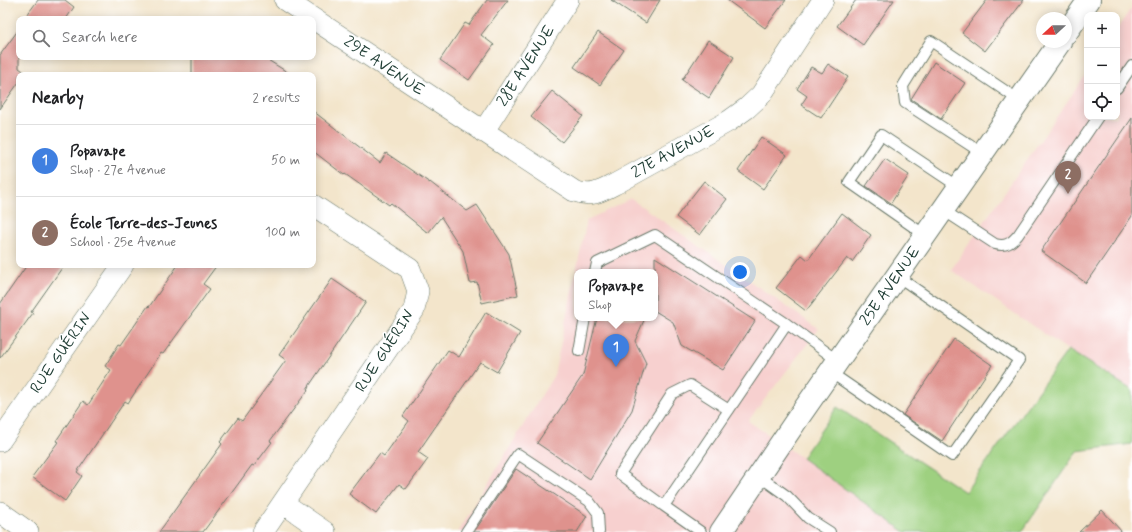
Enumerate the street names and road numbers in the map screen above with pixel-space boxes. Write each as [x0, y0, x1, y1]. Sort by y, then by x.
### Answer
street label: 28E AVENUE [492, 21, 560, 111]
street label: 29E AVENUE [339, 31, 429, 101]
street label: 27E AVENUE [628, 121, 718, 183]
street label: 25E AVENUE [855, 242, 925, 330]
street label: RUE GUÉRIN [351, 306, 419, 396]
street label: RUE GUÉRIN [25, 308, 97, 398]

